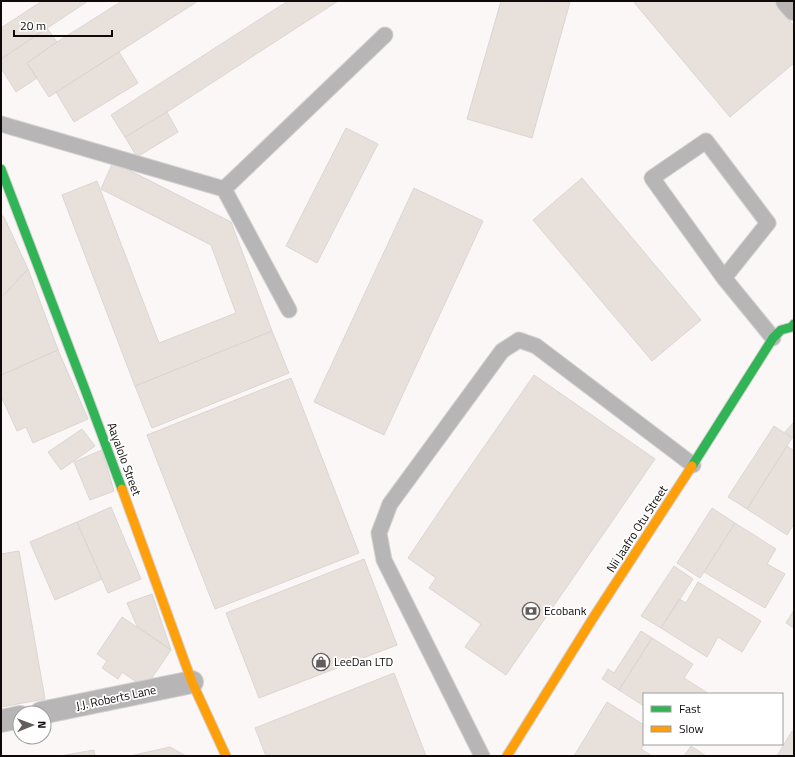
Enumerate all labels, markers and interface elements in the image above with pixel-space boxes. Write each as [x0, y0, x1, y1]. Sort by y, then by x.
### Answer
scale bar [14, 12, 112, 38]
text: 20 m [20, 16, 46, 35]
street label: Aayalolo Street [102, 420, 147, 499]
street label: Nii Jaafro Otu Street [601, 481, 672, 576]
bank icon: Ecobank [521, 601, 541, 621]
place label: Ecobank [544, 601, 587, 620]
shop icon: LeeDan LTD [311, 652, 331, 672]
place label: LeeDan LTD [334, 652, 394, 671]
street label: J.J. Roberts Lane [74, 680, 158, 715]
legend [643, 693, 783, 745]
text: Fast [679, 699, 702, 718]
north arrow [12, 705, 52, 745]
text: Slow [679, 719, 704, 738]
text: N [34, 721, 50, 729]

